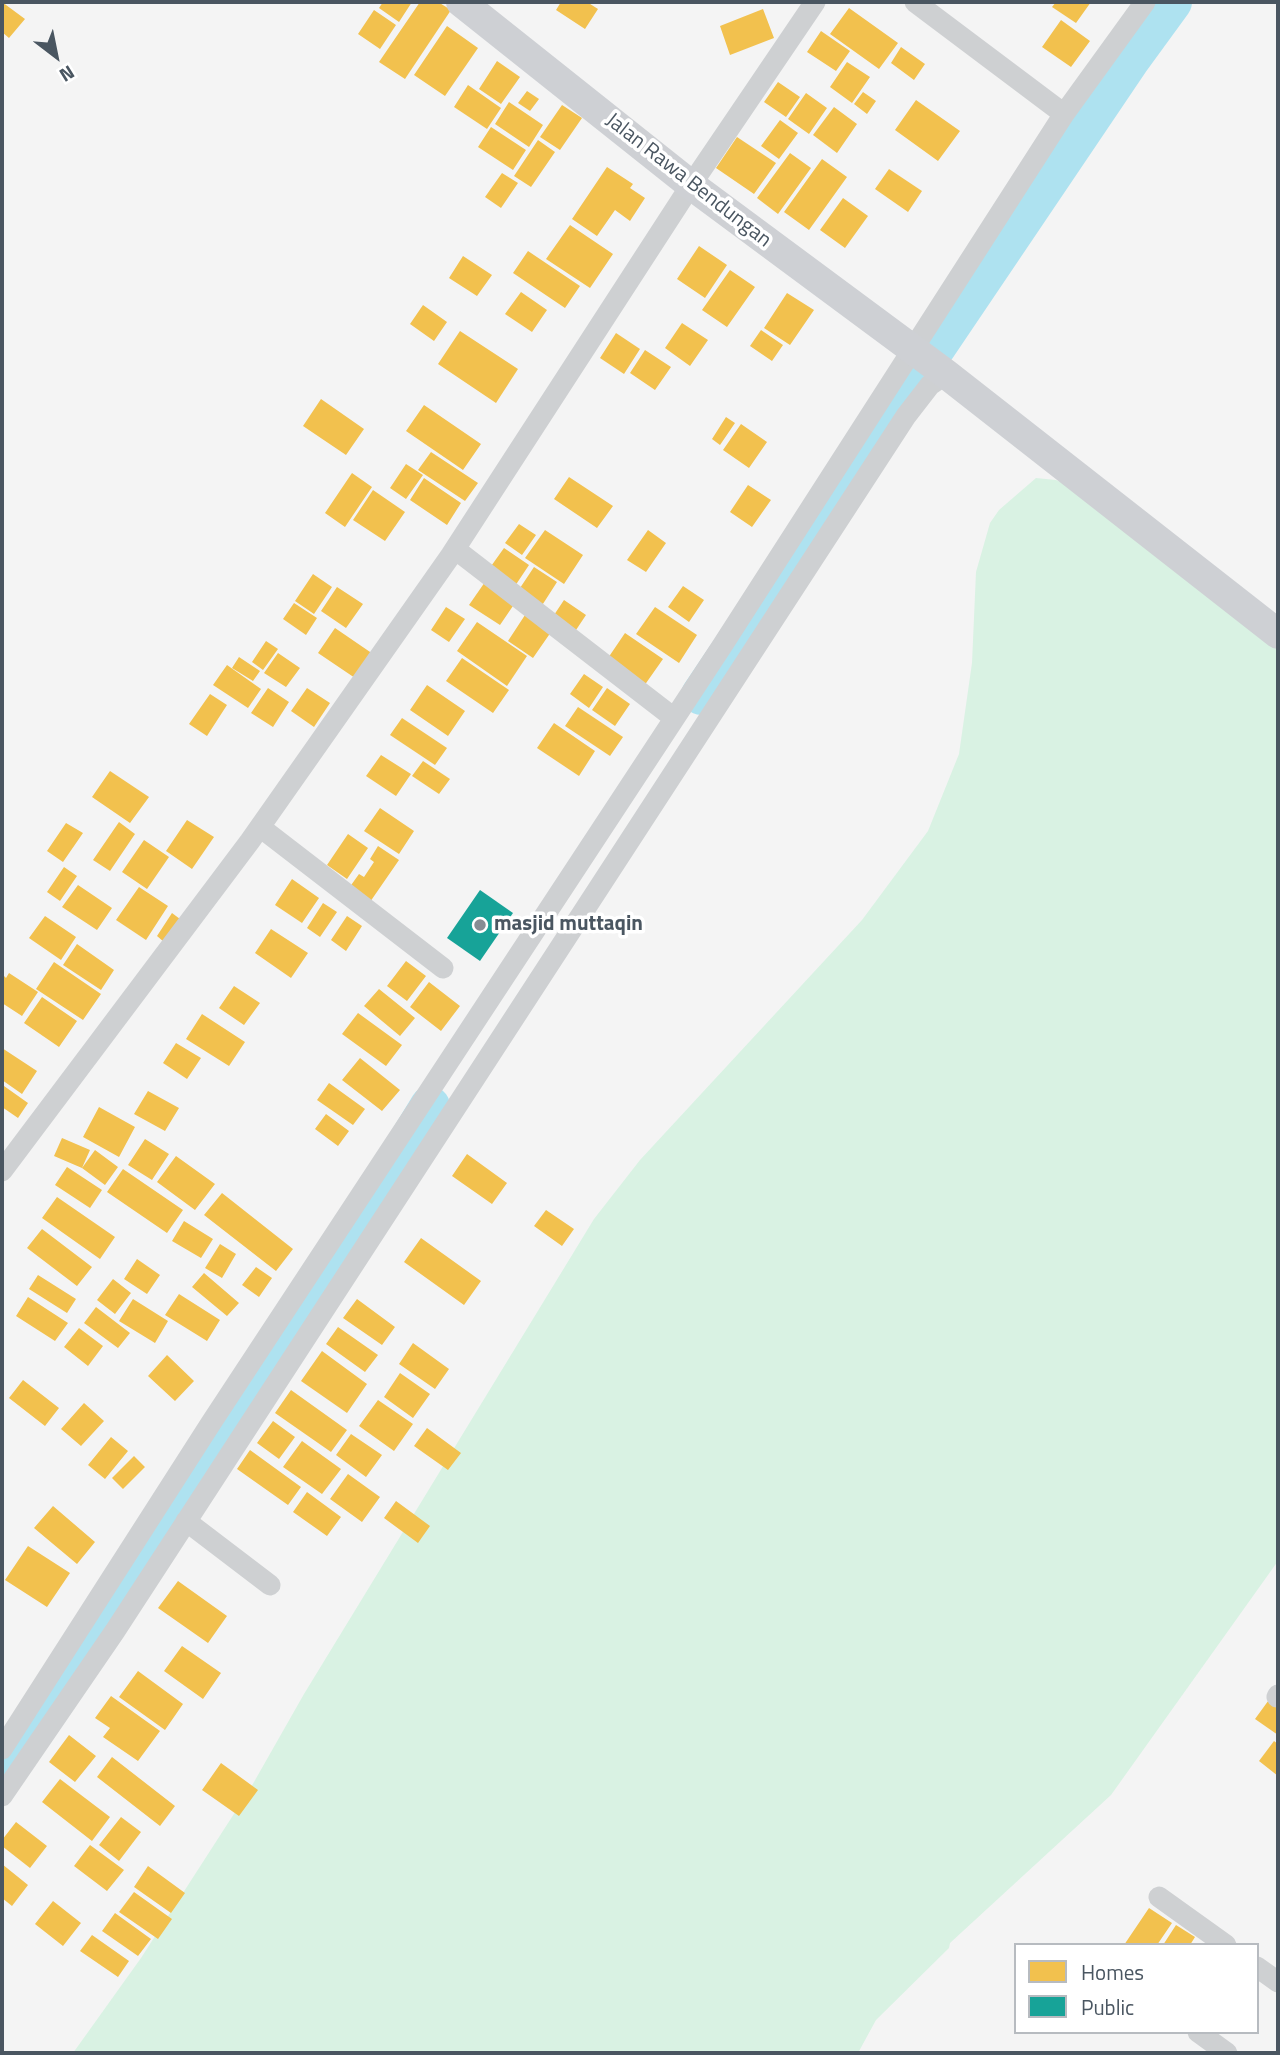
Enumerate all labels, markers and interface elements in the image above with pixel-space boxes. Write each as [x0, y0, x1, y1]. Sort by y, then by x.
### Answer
north arrow [21, 21, 91, 91]
text: N [54, 58, 81, 90]
street label: Jalan Rawa Bendungan [600, 108, 776, 254]
place label: masjid muttaqin [494, 912, 643, 938]
marker: masjid muttaqin [472, 917, 488, 933]
legend [1014, 1943, 1259, 2034]
text: Homes [1081, 1956, 1144, 1988]
text: Public [1081, 1991, 1134, 2023]

